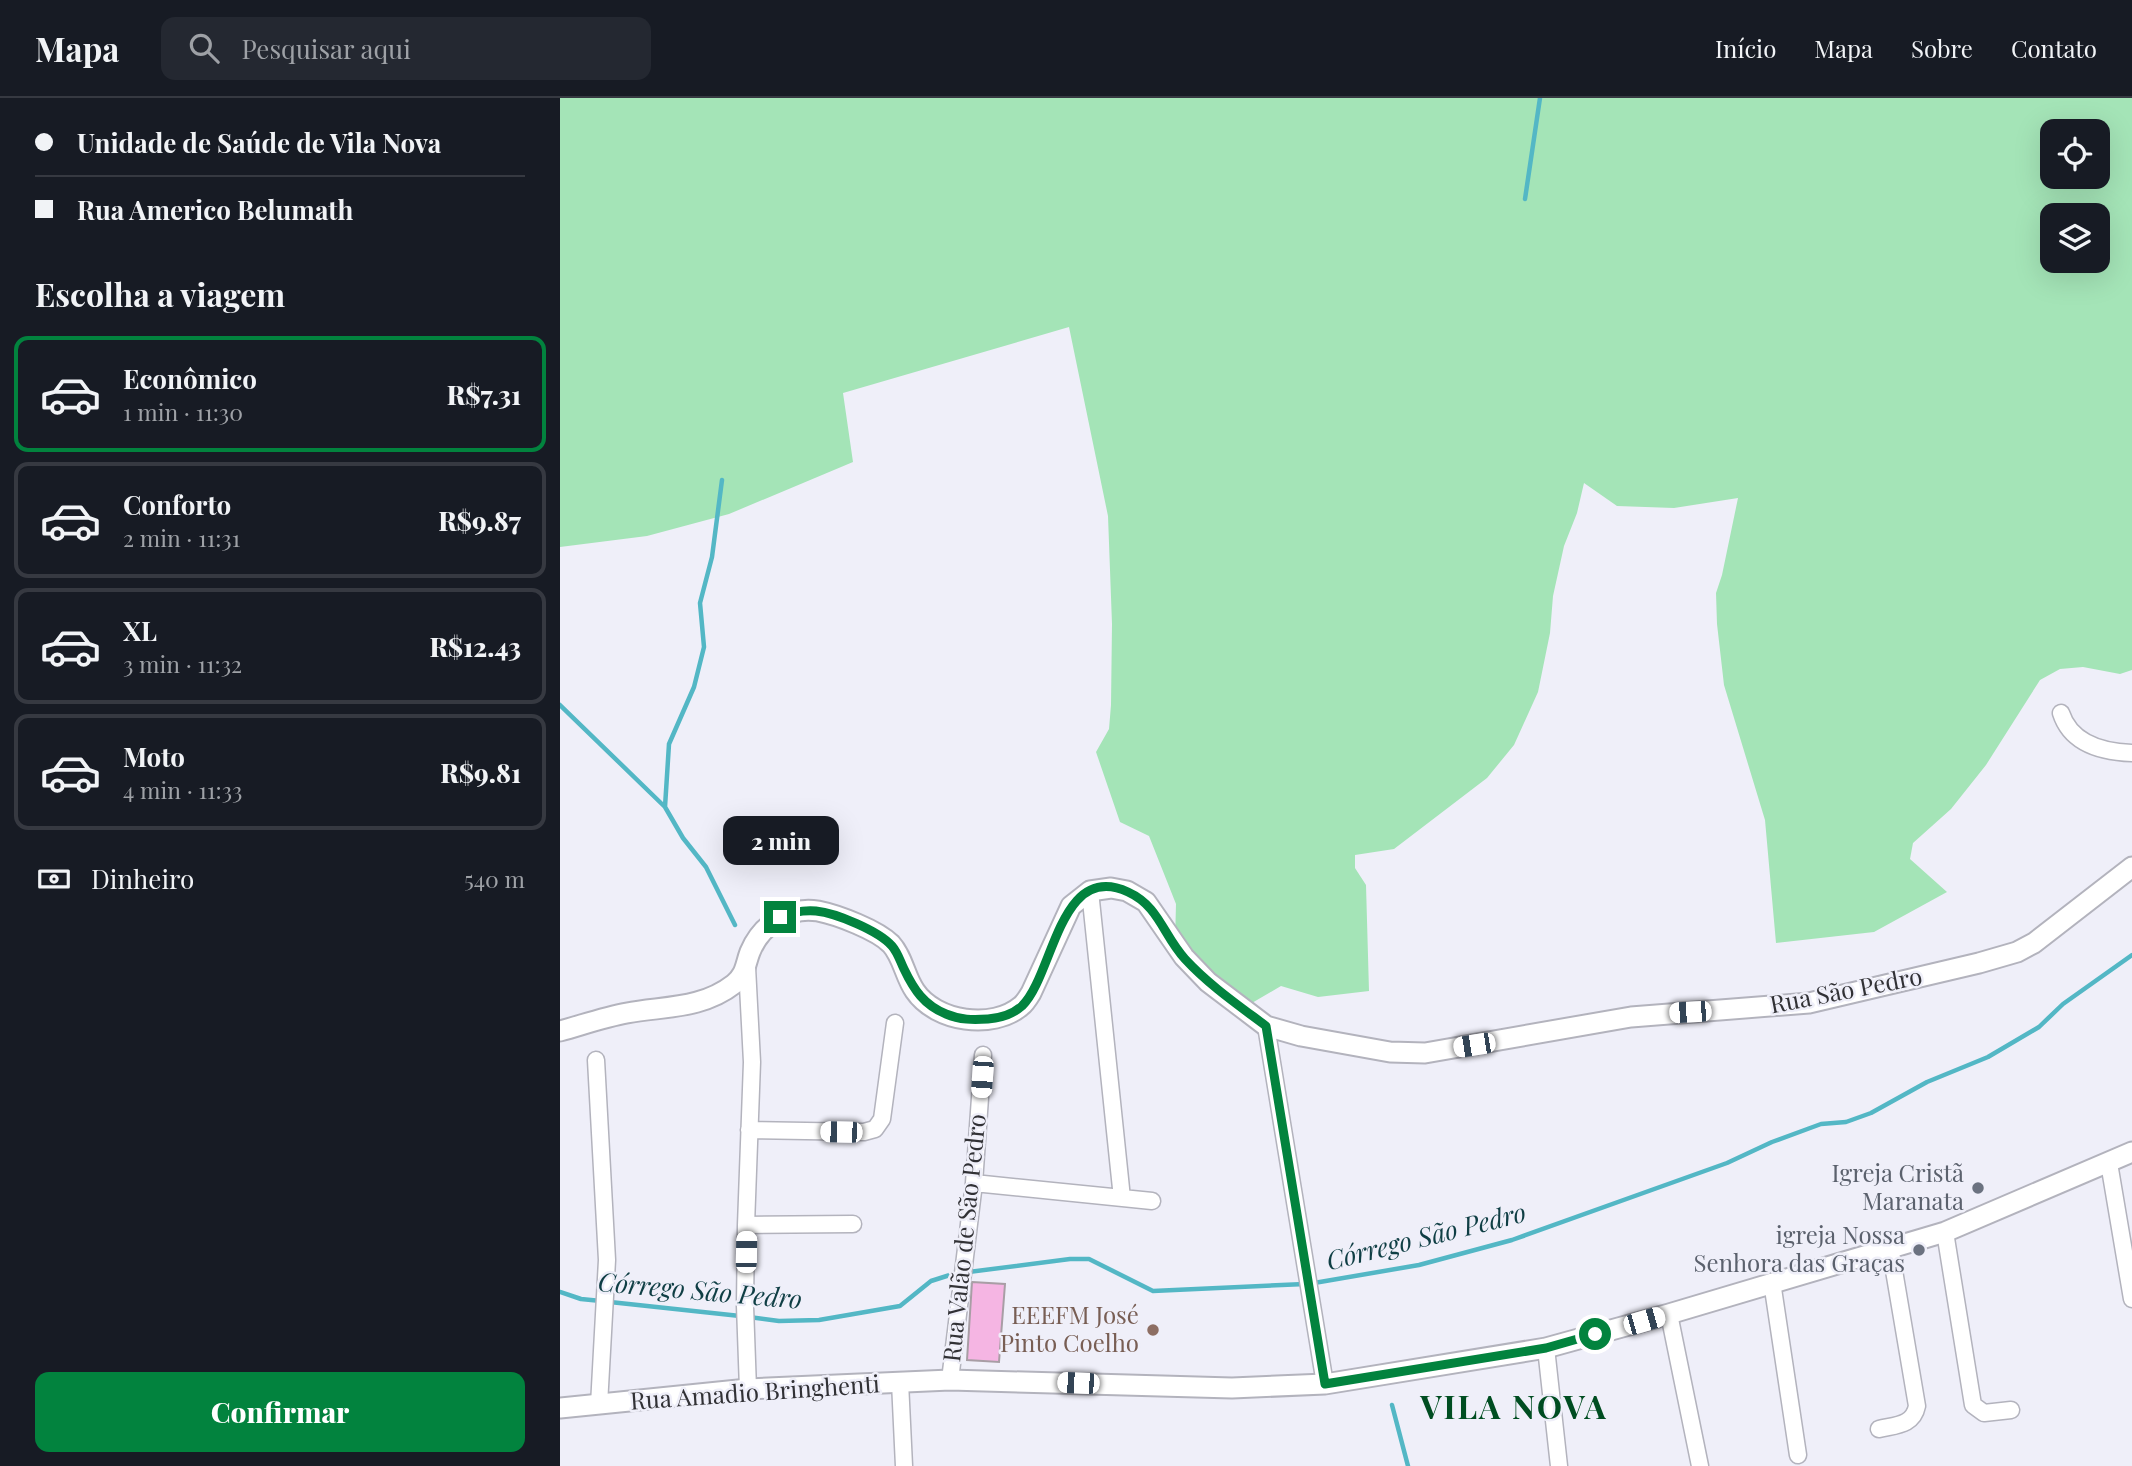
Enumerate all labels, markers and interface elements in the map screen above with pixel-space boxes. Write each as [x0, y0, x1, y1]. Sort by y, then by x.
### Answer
search box [161, 17, 651, 80]
text: Mapa [35, 26, 119, 70]
icon: search [185, 29, 223, 67]
text: Pesquisar aqui [241, 31, 411, 66]
text: Início [1715, 32, 1776, 64]
text: Mapa [1814, 32, 1873, 64]
text: Sobre [1911, 32, 1973, 64]
text: Contato [2011, 32, 2097, 64]
map controls [2040, 119, 2110, 273]
button: locate [2040, 119, 2110, 189]
text: Unidade de Saúde de Vila Nova [77, 125, 441, 160]
text: Rua Americo Belumath [77, 192, 353, 227]
button: layers [2040, 203, 2110, 273]
text: Escolha a viagem [35, 272, 285, 315]
text: Econômico [123, 361, 257, 396]
icon: car [39, 363, 102, 426]
text: R$7.31 [447, 377, 521, 412]
text: 1 min · 11:30 [123, 396, 243, 427]
text: Conforto [123, 487, 231, 522]
icon: car [39, 489, 102, 552]
text: R$9.87 [438, 503, 521, 538]
text: 2 min · 11:31 [123, 522, 240, 553]
text: XL [123, 613, 157, 648]
icon: car [39, 615, 102, 678]
text: R$12.43 [429, 629, 521, 664]
text: 3 min · 11:32 [123, 648, 242, 679]
text: Moto [123, 739, 185, 774]
icon: car [39, 741, 102, 804]
text: R$9.81 [440, 755, 521, 790]
text: 4 min · 11:33 [123, 774, 242, 805]
callout: 2 min [722, 816, 838, 864]
text: 2 min [751, 825, 811, 856]
icon: cash [35, 860, 73, 898]
text: Dinheiro [91, 861, 194, 896]
text: 540 m [464, 863, 525, 894]
route end [764, 901, 796, 933]
street label: Rua São Pedro [1767, 959, 1924, 1019]
car [1669, 1000, 1712, 1024]
car [1452, 1031, 1497, 1059]
car [971, 1055, 994, 1099]
street label: Rua Valão de São Pedro [934, 1112, 992, 1363]
car [820, 1121, 863, 1143]
place label: Igreja Cristã Maranata [1832, 1156, 1964, 1216]
marker: Igreja Cristã Maranata [1970, 1180, 1986, 1196]
water label: Córrego São Pedro [1322, 1194, 1529, 1277]
place label: igreja Nossa Senhora das Graças [1694, 1218, 1905, 1278]
car [736, 1231, 757, 1273]
marker: igreja Nossa Senhora das Graças [1911, 1242, 1927, 1258]
water label: Córrego São Pedro [597, 1263, 804, 1316]
place label: EEEFM José Pinto Coelho [1000, 1298, 1139, 1358]
car [1621, 1305, 1668, 1337]
route start [1579, 1318, 1611, 1350]
marker: EEEFM José Pinto Coelho [1145, 1322, 1161, 1338]
street label: Rua Amadio Bringhenti [629, 1366, 881, 1416]
button: Confirmar [35, 1372, 525, 1452]
car [1057, 1372, 1100, 1394]
district label: VILA NOVA [1419, 1384, 1608, 1427]

